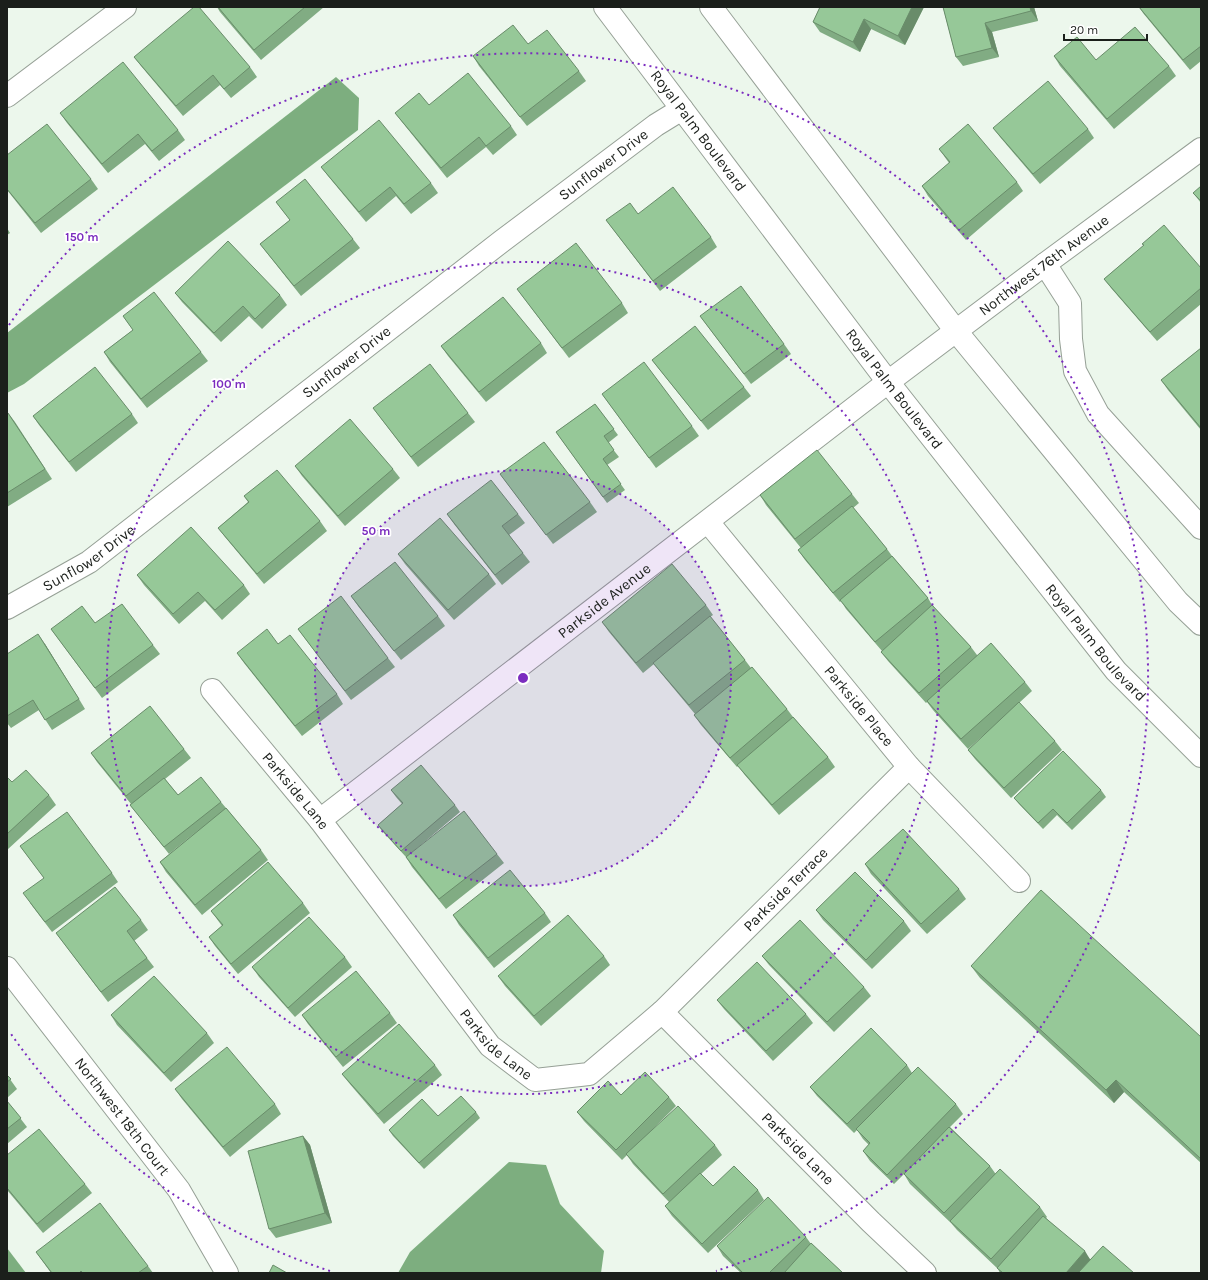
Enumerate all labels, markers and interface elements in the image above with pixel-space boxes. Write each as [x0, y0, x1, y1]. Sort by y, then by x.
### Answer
scale bar [1064, 16, 1147, 42]
text: 20 m [1070, 23, 1098, 37]
street label: Royal Palm Boulevard [647, 66, 750, 195]
street label: Sunflower Drive [555, 125, 652, 204]
street label: Northwest 76th Avenue [975, 211, 1112, 320]
text: 150 m [65, 230, 99, 244]
street label: Sunflower Drive [298, 322, 394, 402]
street label: Royal Palm Boulevard [842, 325, 946, 453]
text: 100 m [212, 377, 246, 391]
street label: Sunflower Drive [39, 521, 138, 595]
text: 50 m [362, 524, 391, 538]
street label: Parkside Avenue [554, 559, 654, 642]
street label: Royal Palm Boulevard [1042, 580, 1150, 705]
street label: Parkside Place [821, 662, 897, 750]
centre of rings [516, 671, 530, 685]
street label: Parkside Lane [258, 748, 333, 833]
street label: Parkside Terrace [740, 844, 832, 935]
street label: Parkside Lane [456, 1005, 536, 1084]
street label: Northwest 18th Court [71, 1054, 174, 1179]
street label: Parkside Lane [758, 1109, 838, 1189]

